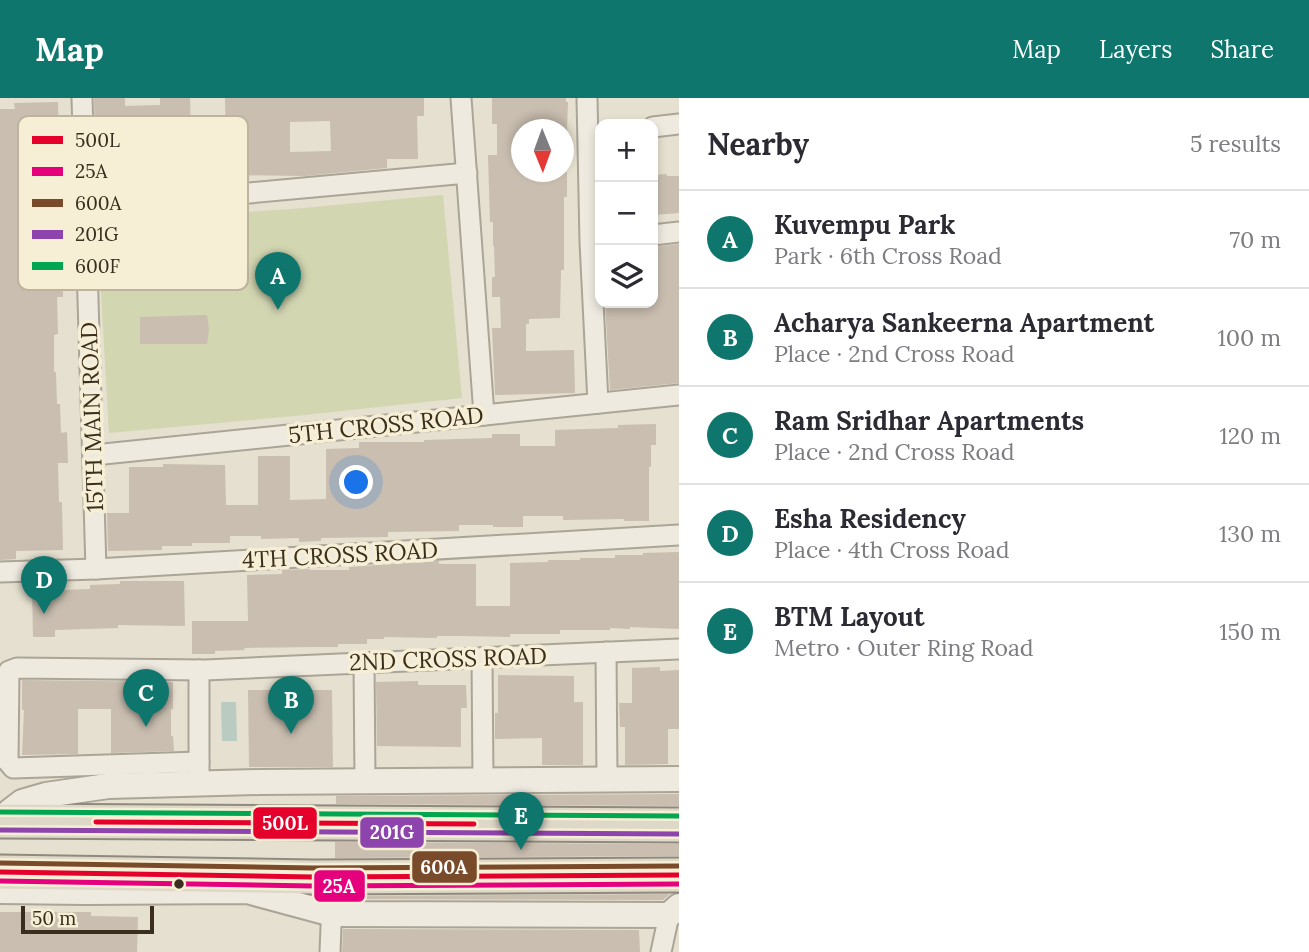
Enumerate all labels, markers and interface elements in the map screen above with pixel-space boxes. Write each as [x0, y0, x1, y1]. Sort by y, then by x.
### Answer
text: Map [35, 28, 104, 70]
text: Map [1012, 34, 1061, 65]
text: Layers [1099, 34, 1172, 65]
text: Share [1210, 34, 1274, 65]
legend [18, 116, 248, 290]
north arrow [511, 119, 574, 182]
map controls [595, 119, 658, 308]
button: + [595, 119, 658, 182]
text: Nearby [707, 125, 809, 163]
text: 500L [75, 128, 120, 152]
text: 5 results [1190, 129, 1281, 158]
text: 25A [75, 159, 109, 183]
button: − [595, 182, 658, 245]
text: 600A [75, 191, 123, 215]
text: Kuvempu Park [774, 208, 955, 241]
text: 201G [75, 222, 119, 246]
text: A [722, 225, 738, 254]
text: 70 m [1230, 225, 1281, 254]
text: Park · 6th Cross Road [774, 241, 1002, 270]
button: layers [595, 245, 658, 308]
pin: A [255, 252, 301, 310]
text: 600F [75, 254, 120, 278]
text: Acharya Sankeerna Apartment [774, 306, 1154, 339]
street label: 15TH MAIN ROAD [74, 321, 109, 513]
text: B [722, 323, 738, 352]
text: 100 m [1217, 323, 1281, 352]
text: Place · 2nd Cross Road [774, 339, 1015, 368]
street label: 5TH CROSS ROAD [287, 400, 485, 449]
text: Ram Sridhar Apartments [774, 404, 1084, 437]
text: C [722, 421, 738, 450]
text: 120 m [1219, 421, 1281, 450]
text: Place · 2nd Cross Road [774, 437, 1015, 466]
your location [339, 465, 373, 499]
text: Esha Residency [774, 502, 966, 535]
text: D [721, 519, 739, 548]
text: 130 m [1219, 519, 1281, 548]
street label: 4TH CROSS ROAD [241, 535, 439, 574]
text: Place · 4th Cross Road [774, 535, 1010, 564]
pin: D [21, 556, 67, 614]
text: BTM Layout [774, 600, 925, 633]
text: E [723, 617, 737, 646]
text: 150 m [1219, 617, 1281, 646]
text: Metro · Outer Ring Road [774, 633, 1034, 662]
street label: 2ND CROSS ROAD [349, 641, 547, 676]
pin: C [123, 669, 169, 727]
pin: B [268, 676, 314, 734]
pin: E [498, 792, 544, 850]
line badge: 500L [252, 806, 318, 840]
text: 500L [262, 811, 308, 835]
line badge: 201G [359, 816, 425, 849]
text: 201G [370, 820, 414, 844]
line badge: 600A [411, 850, 478, 884]
text: 600A [420, 855, 468, 879]
line badge: 25A [313, 869, 366, 903]
text: 25A [322, 874, 356, 898]
unlabelled marker [172, 877, 186, 891]
scale bar [21, 903, 154, 935]
text: 50 m [32, 906, 76, 930]

